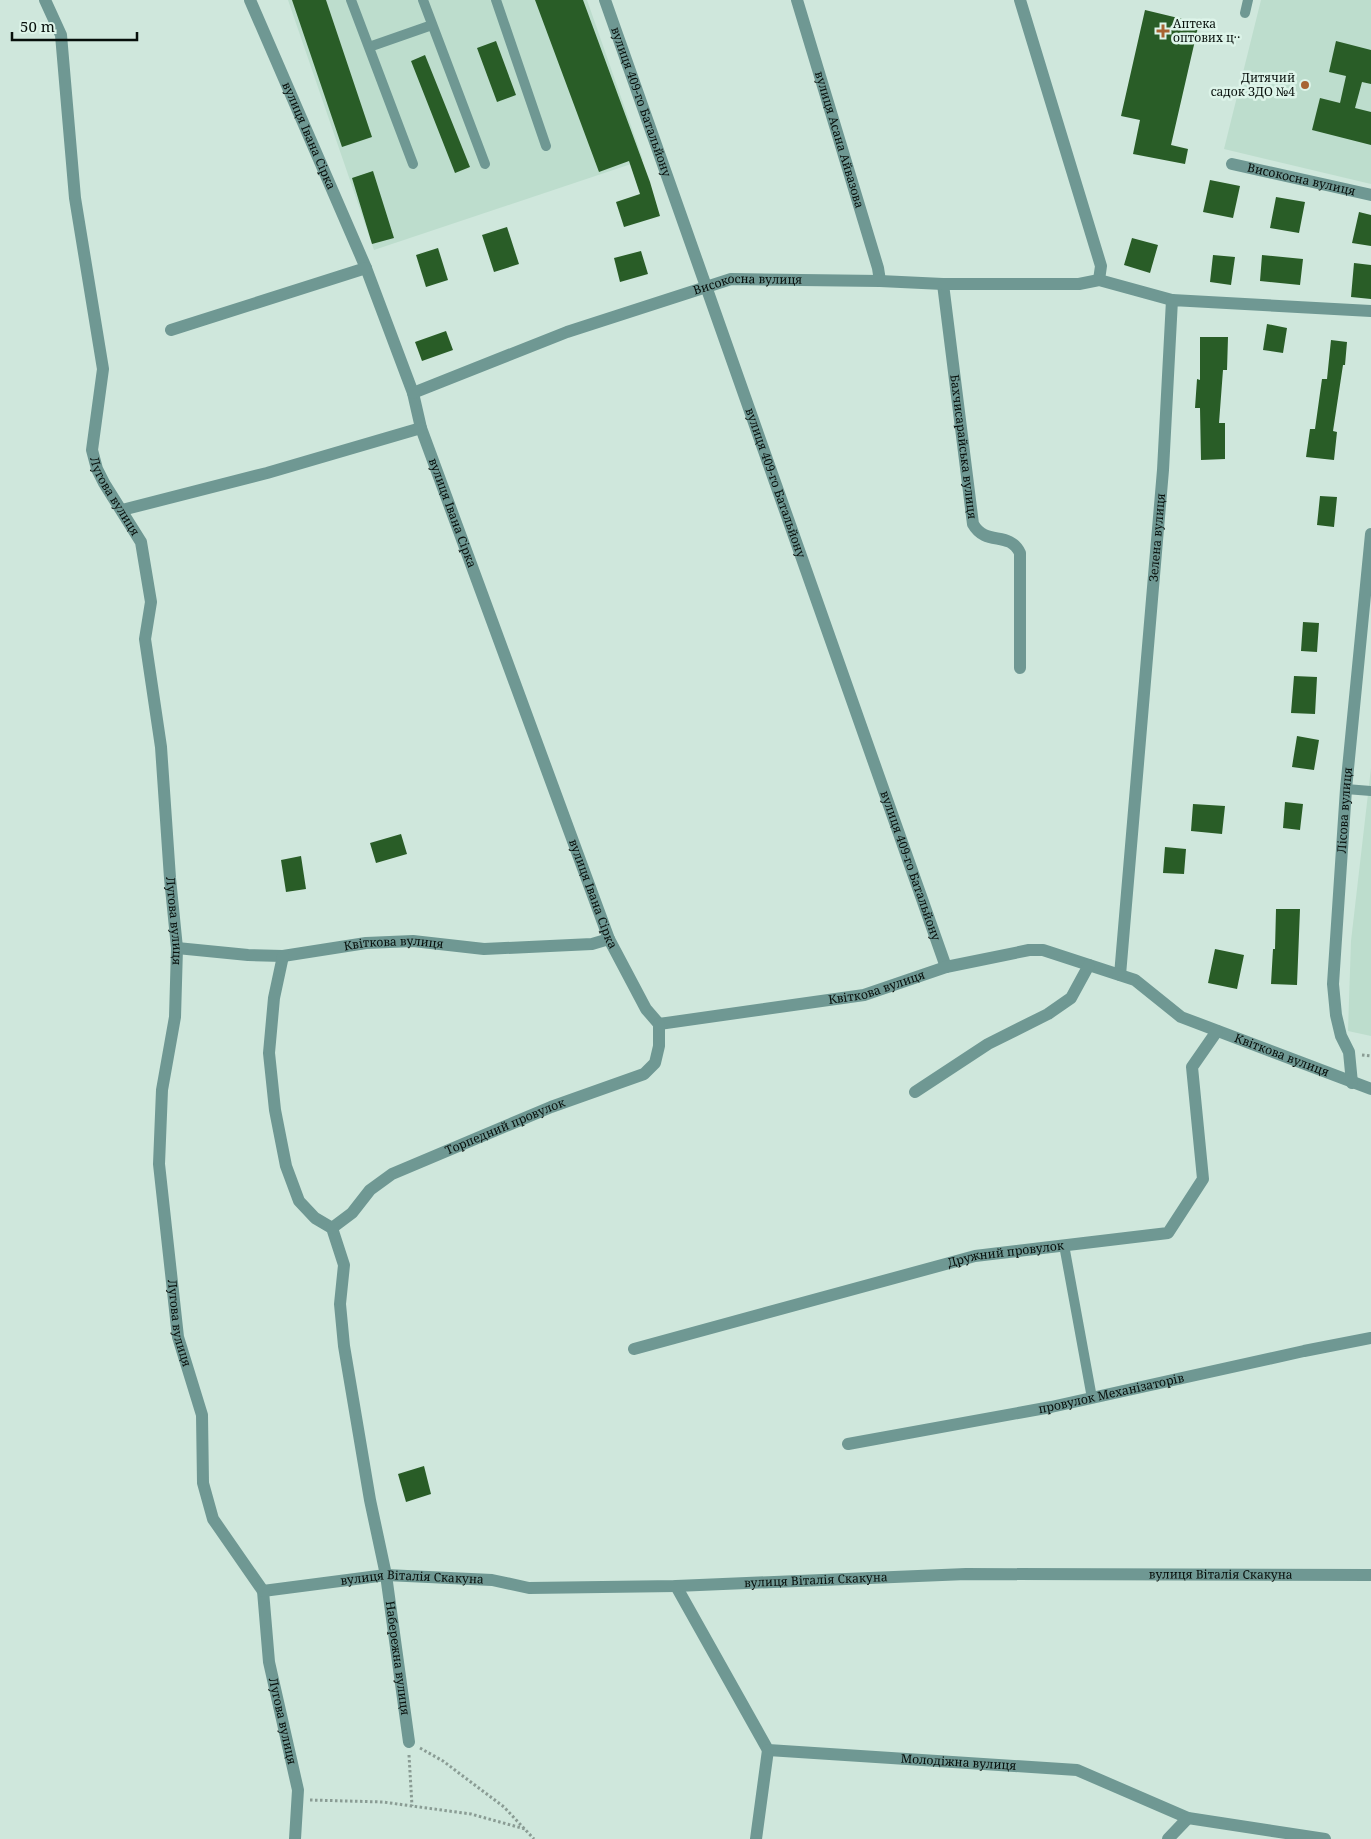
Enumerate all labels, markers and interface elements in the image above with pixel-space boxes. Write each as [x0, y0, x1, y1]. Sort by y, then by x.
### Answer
scale bar [12, 10, 138, 42]
place label: Аптека оптових ц‥ [1173, 15, 1240, 46]
text: 50 m [20, 16, 55, 36]
street label: вулиця 409-го Батальйону [607, 24, 676, 179]
marker: Аптека оптових ц‥ [1157, 25, 1169, 37]
street label: вулиця Асана Айвазова [811, 69, 868, 210]
place label: Дитячий садок ЗДО №4 [1211, 69, 1295, 100]
street label: вулиця Івана Сірка [278, 79, 340, 192]
marker: Дитячий садок ЗДО №4 [1299, 79, 1311, 91]
street label: Високосна вулиця [1246, 159, 1357, 199]
street label: Високосна вулиця [691, 270, 803, 299]
street label: Бахчисарайська вулиця [946, 373, 981, 520]
street label: вулиця 409-го Батальйону [741, 405, 810, 560]
street label: Лугова вулиця [86, 455, 144, 539]
street label: вулиця Івана Сірка [425, 455, 481, 570]
street label: Зелена вулиця [1144, 492, 1169, 583]
street label: Лісова вулиця [1333, 766, 1356, 854]
street label: вулиця 409-го Батальйону [876, 788, 945, 943]
street label: вулиця Івана Сірка [565, 837, 622, 952]
street label: Лугова вулиця [162, 876, 186, 966]
street label: Квіткова вулиця [343, 932, 445, 954]
street label: Квіткова вулиця [827, 966, 927, 1008]
street label: Квіткова вулиця [1232, 1029, 1332, 1080]
street label: Торпедний провулок [442, 1093, 568, 1159]
street label: Дружний провулок [945, 1236, 1066, 1271]
street label: Лугова вулиця [164, 1279, 196, 1369]
street label: провулок Механізаторів [1037, 1369, 1186, 1417]
street label: вулиця Віталія Скакуна [1149, 1565, 1293, 1583]
street label: вулиця Віталія Скакуна [339, 1566, 484, 1589]
street label: вулиця Віталія Скакуна [744, 1568, 888, 1591]
street label: Набережна вулиця [382, 1600, 414, 1716]
street label: Лугова вулиця [265, 1676, 301, 1766]
street label: Молодіжна вулиця [900, 1750, 1017, 1774]

